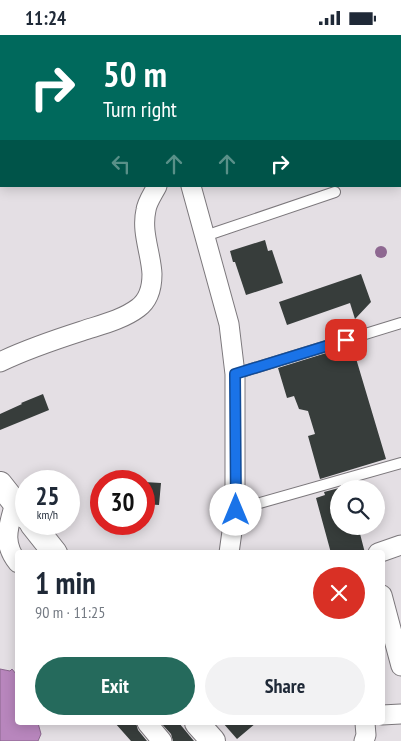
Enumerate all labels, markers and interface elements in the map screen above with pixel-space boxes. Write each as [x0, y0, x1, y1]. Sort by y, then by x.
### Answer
text: 11:24 [25, 6, 66, 30]
text: 50 m [103, 51, 167, 97]
icon: right [20, 55, 85, 120]
text: Turn right [103, 95, 177, 123]
icon: left [107, 150, 135, 178]
icon: ahead [160, 150, 188, 178]
icon: ahead [213, 150, 241, 178]
icon: right [266, 150, 294, 178]
pin [325, 319, 367, 361]
icon: arrive [332, 326, 360, 354]
speed limit sign: 30 [90, 470, 155, 535]
text: 25 [36, 480, 59, 512]
map controls [330, 480, 385, 535]
button: search [330, 480, 385, 535]
position arrow [209, 483, 261, 535]
text: km/h [37, 507, 58, 522]
text: 1 min [35, 563, 96, 602]
button: close [313, 567, 365, 619]
text: 90 m · 11:25 [35, 602, 106, 622]
button: Exit [35, 657, 195, 715]
button: Share [205, 657, 365, 715]

